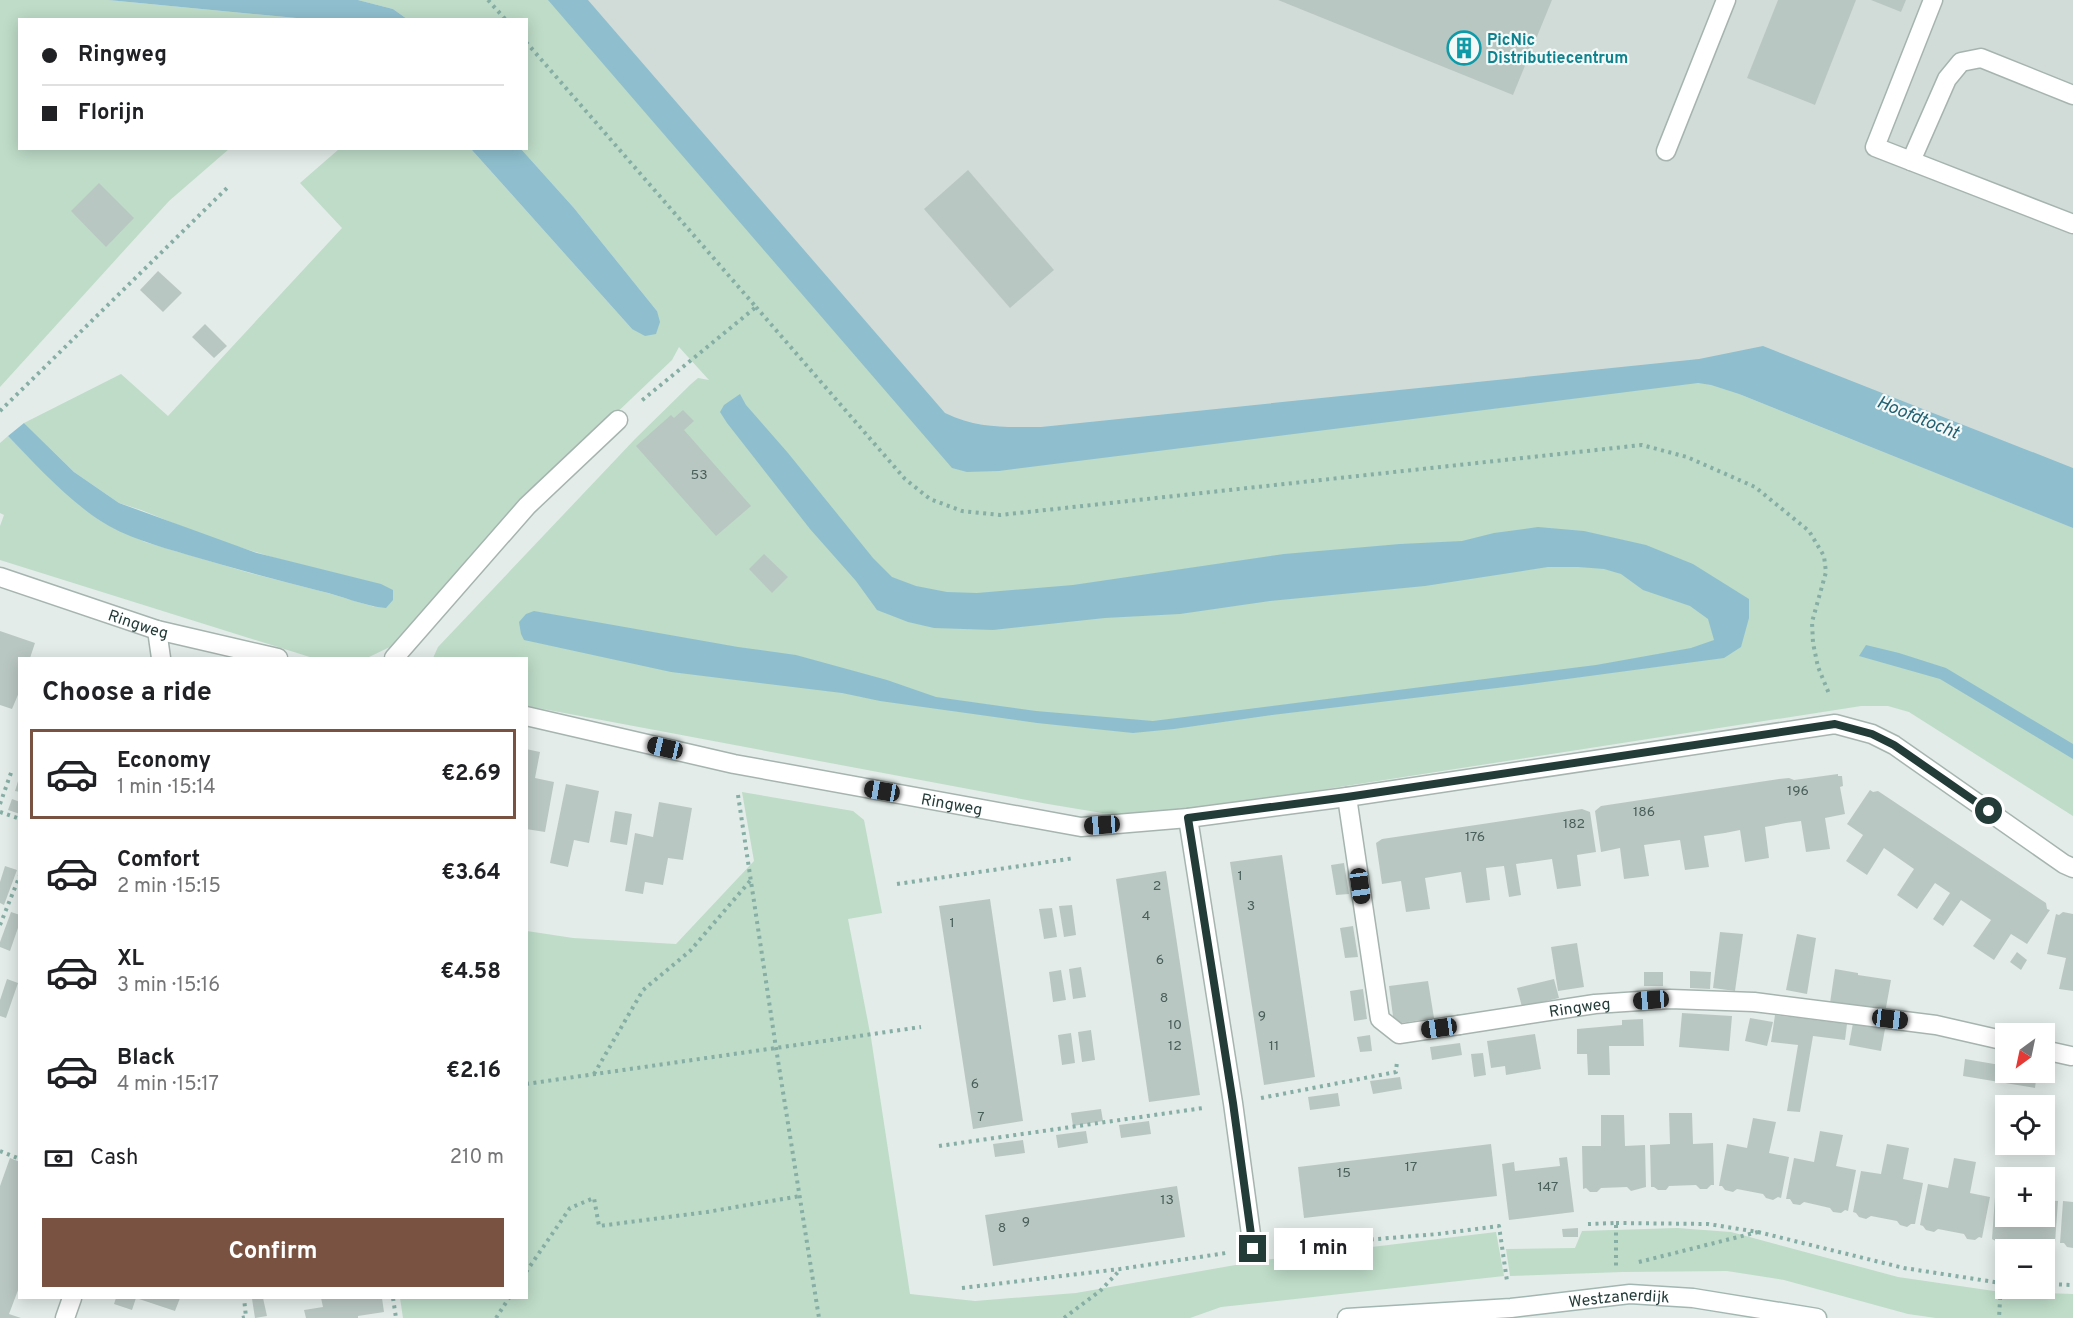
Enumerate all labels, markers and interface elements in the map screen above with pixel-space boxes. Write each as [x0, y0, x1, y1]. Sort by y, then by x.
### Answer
building icon: PicNic Distributiecentrum [1446, 30, 1482, 66]
place label: PicNic Distributiecentrum [1487, 31, 1628, 69]
text: Ringweg [78, 42, 167, 69]
text: Florijn [78, 100, 144, 127]
water label: Hoofdtocht [1873, 392, 1963, 446]
house number: 53 [690, 467, 708, 484]
street label: Ringweg [105, 606, 170, 644]
text: Choose a ride [42, 676, 212, 710]
car [645, 735, 685, 761]
icon: car [45, 747, 99, 801]
text: Economy [117, 748, 211, 775]
text: €2.69 [441, 761, 501, 788]
text: 1 min · 15:14 [117, 775, 216, 801]
car [863, 779, 901, 803]
house number: 196 [1787, 783, 1809, 800]
street label: Ringweg [919, 790, 984, 821]
route start [1975, 797, 2002, 824]
house number: 186 [1633, 804, 1655, 821]
car [1083, 815, 1121, 835]
house number: 182 [1563, 816, 1585, 833]
house number: 176 [1465, 829, 1485, 846]
icon: car [45, 846, 99, 900]
text: Comfort [117, 847, 200, 874]
text: €3.64 [441, 860, 501, 887]
car [1349, 867, 1371, 905]
house number: 1 [1237, 868, 1243, 885]
text: 2 min · 15:15 [117, 874, 221, 900]
house number: 2 [1153, 878, 1161, 895]
house number: 3 [1247, 898, 1255, 915]
house number: 4 [1142, 908, 1150, 925]
house number: 1 [949, 915, 955, 932]
icon: car [45, 945, 99, 999]
text: XL [117, 946, 144, 973]
house number: 6 [1156, 952, 1164, 969]
text: €4.58 [440, 959, 501, 986]
text: 3 min · 15:16 [117, 973, 220, 999]
house number: 8 [1160, 990, 1168, 1007]
car [1632, 990, 1670, 1010]
street label: Ringweg [1548, 995, 1611, 1023]
house number: 9 [1258, 1008, 1266, 1025]
car [1871, 1008, 1909, 1030]
house number: 10 [1168, 1017, 1182, 1034]
car [1420, 1017, 1458, 1039]
north arrow [1995, 1023, 2055, 1083]
map controls [1995, 1023, 2055, 1299]
house number: 12 [1168, 1038, 1182, 1055]
house number: 11 [1269, 1038, 1279, 1055]
icon: car [45, 1044, 99, 1098]
text: Black [117, 1045, 175, 1072]
text: €2.16 [446, 1058, 501, 1085]
text: 4 min · 15:17 [117, 1072, 219, 1098]
house number: 6 [971, 1076, 979, 1093]
button: locate [1995, 1095, 2055, 1155]
house number: 7 [977, 1109, 985, 1126]
icon: cash [42, 1142, 75, 1175]
text: Cash [90, 1145, 139, 1172]
text: 210 m [450, 1145, 504, 1171]
house number: 17 [1405, 1159, 1417, 1176]
house number: 15 [1337, 1165, 1351, 1182]
button: + [1995, 1167, 2055, 1227]
house number: 147 [1538, 1179, 1558, 1196]
house number: 13 [1160, 1192, 1174, 1209]
house number: 9 [1022, 1214, 1030, 1231]
button: Confirm [42, 1218, 504, 1287]
house number: 8 [998, 1220, 1006, 1237]
callout: 1 min [1274, 1228, 1373, 1270]
route end [1239, 1235, 1266, 1262]
text: 1 min [1299, 1236, 1348, 1262]
button: − [1995, 1239, 2055, 1299]
street label: Westzanerdijk [1568, 1286, 1670, 1313]

